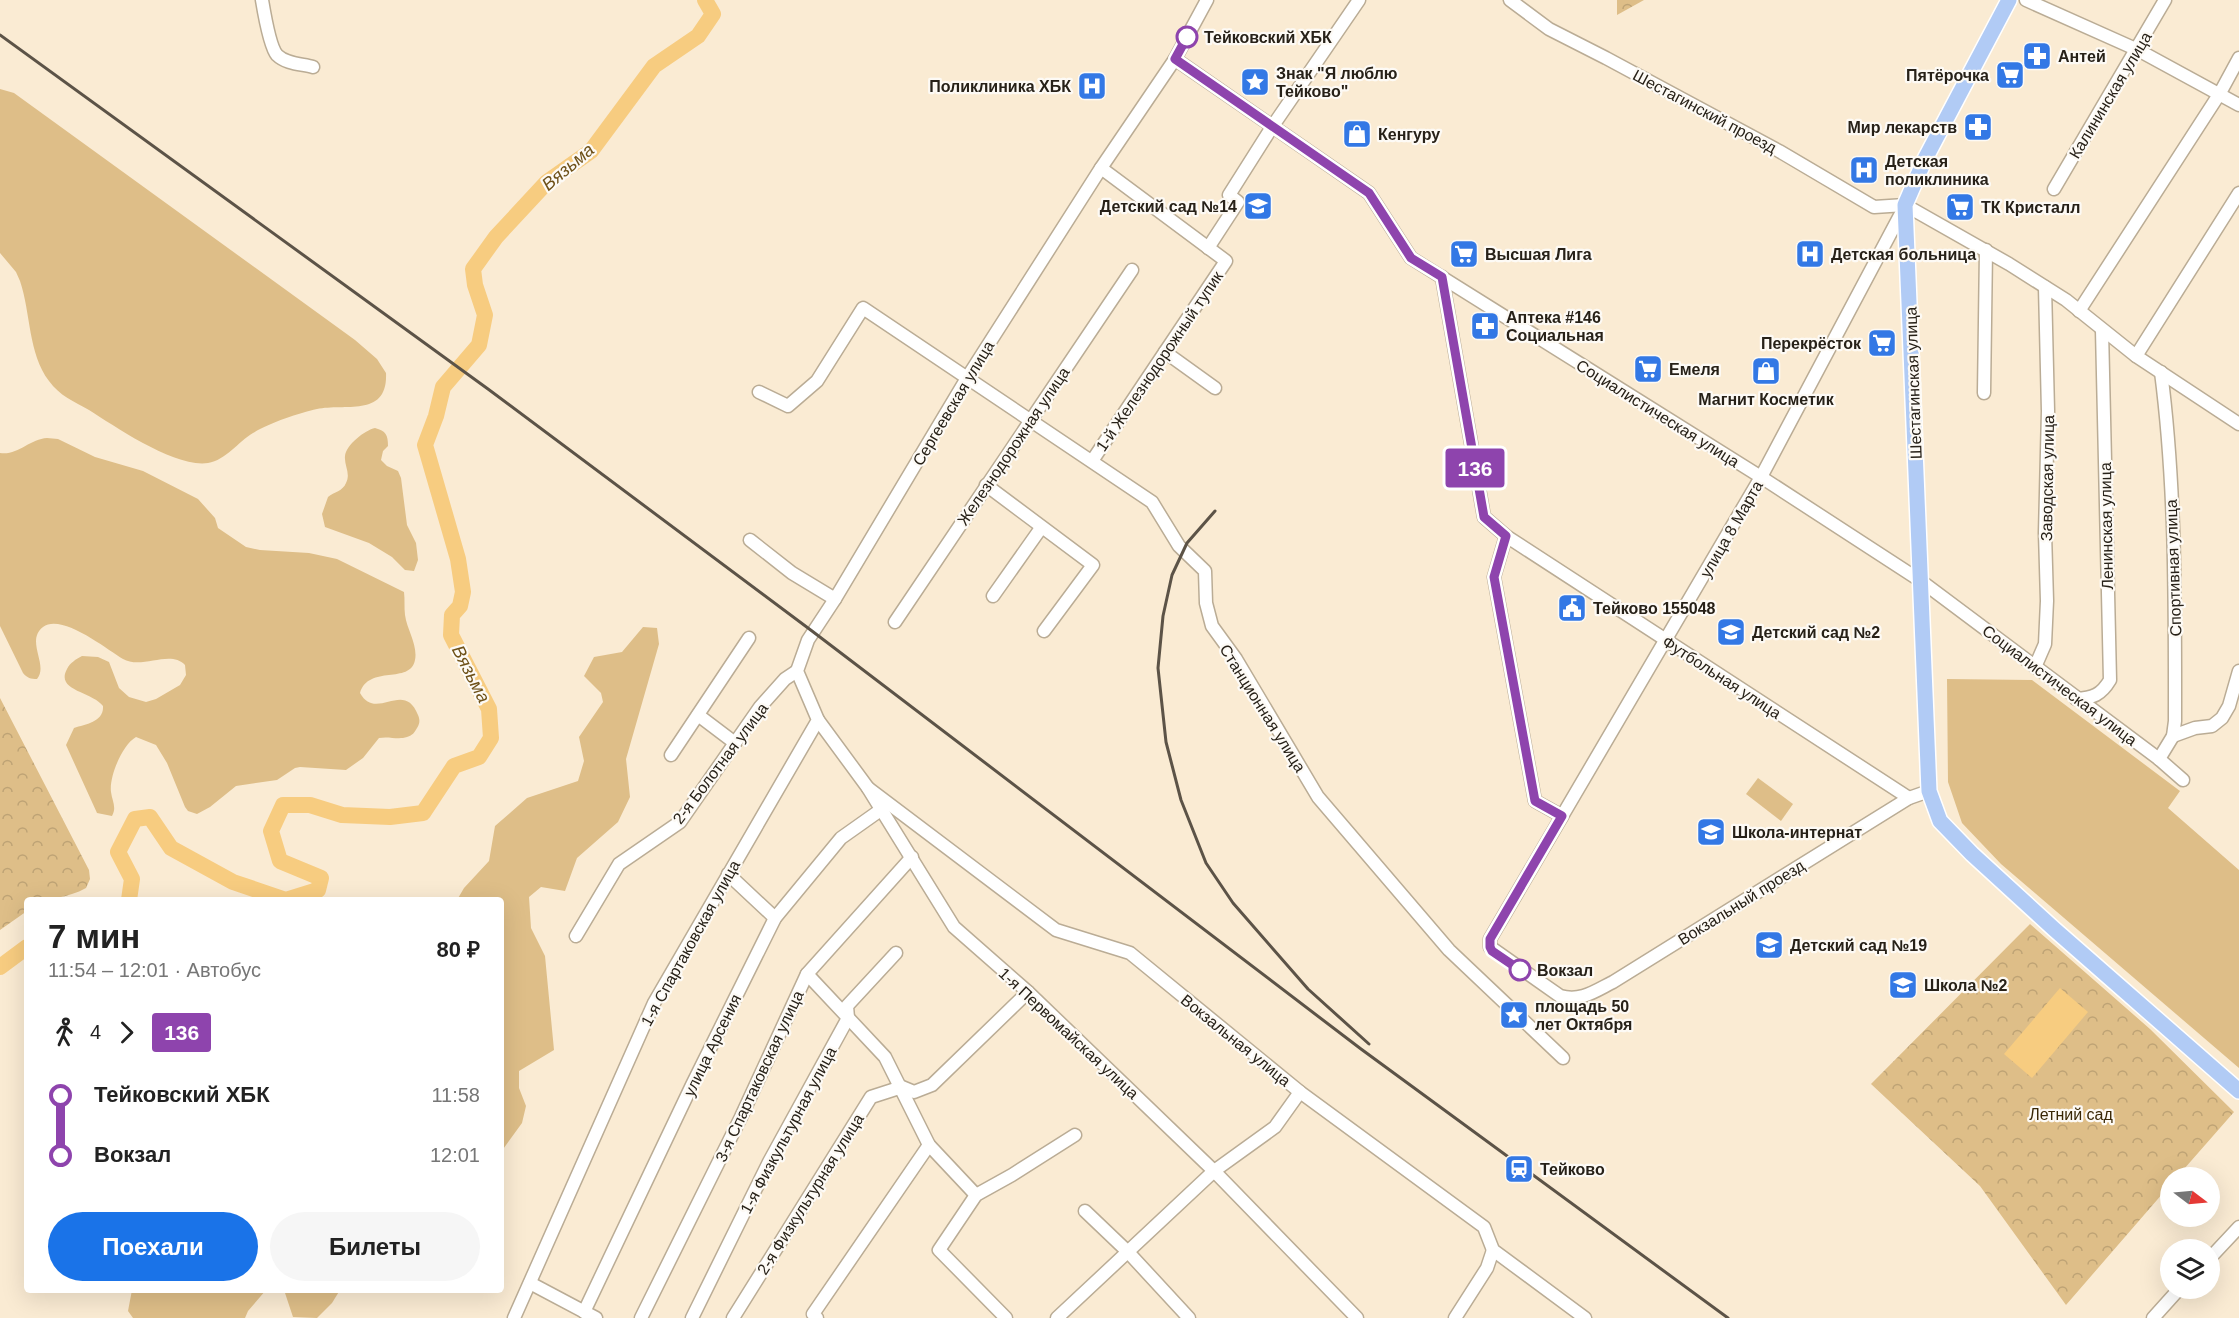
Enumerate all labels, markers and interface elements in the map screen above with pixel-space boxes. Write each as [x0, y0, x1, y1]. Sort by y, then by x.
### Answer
marker: Тейковский ХБК [1176, 26, 1198, 48]
place label: Тейковский ХБК [1204, 29, 1332, 46]
street label: Калининская улица [2066, 29, 2155, 162]
pharmacy icon: Антей [2021, 40, 2053, 72]
place label: Антей [2058, 48, 2106, 65]
supermarket icon: Пятёрочка [1994, 59, 2026, 91]
place label: Знак "Я люблю Тейково" [1276, 65, 1398, 100]
place icon: Знак "Я люблю Тейково" [1239, 66, 1271, 98]
street label: Шестагинский проезд [1630, 66, 1780, 157]
place label: Пятёрочка [1906, 67, 1989, 84]
hospital icon: Поликлиника ХБК [1076, 70, 1108, 102]
place label: Поликлиника ХБК [929, 78, 1071, 95]
pharmacy icon: Мир лекарств [1962, 111, 1994, 143]
shop icon: Кенгуру [1341, 118, 1373, 150]
place label: Мир лекарств [1848, 119, 1957, 136]
place label: Кенгуру [1378, 126, 1440, 143]
water label: Вязьма [538, 139, 598, 195]
place label: Детская поликлиника [1885, 153, 1989, 188]
hospital icon: Детская поликлиника [1848, 154, 1880, 186]
school or university icon: Детский сад №14 [1242, 190, 1274, 222]
supermarket icon: ТК Кристалл [1944, 191, 1976, 223]
place label: Детский сад №14 [1100, 198, 1237, 215]
place label: ТК Кристалл [1981, 199, 2080, 216]
supermarket icon: Высшая Лига [1448, 238, 1480, 270]
hospital icon: Детская больница [1794, 238, 1826, 270]
place label: Высшая Лига [1485, 246, 1592, 263]
place label: Детская больница [1831, 246, 1976, 263]
street label: 1-й Железнодорожный тупик [1093, 267, 1227, 455]
street label: Шестагинская улица [1902, 306, 1925, 460]
place label: Аптека #146 Социальная [1506, 309, 1604, 344]
pharmacy icon: Аптека #146 Социальная [1469, 310, 1501, 342]
supermarket icon: Перекрёсток [1866, 327, 1898, 359]
place label: Перекрёсток [1761, 335, 1862, 352]
street label: Сергеевская улица [909, 338, 997, 469]
supermarket icon: Емеля [1632, 353, 1664, 385]
shop icon: Магнит Косметик [1750, 355, 1782, 387]
street label: Социалистическая улица [1573, 356, 1742, 471]
place label: Емеля [1669, 361, 1720, 378]
street label: Железнодорожная улица [954, 364, 1073, 529]
place label: Магнит Косметик [1698, 391, 1835, 408]
street label: Заводская улица [2038, 415, 2057, 541]
line badge: 136 [1440, 448, 1510, 488]
text: 136 [1457, 457, 1493, 480]
street label: Ленинская улица [2097, 462, 2116, 590]
street label: улица 8 Марта [1697, 478, 1766, 581]
street label: Спортивная улица [2163, 499, 2184, 637]
public building icon: Тейково 155048 [1556, 592, 1588, 624]
place label: Тейково 155048 [1593, 600, 1716, 617]
school or university icon: Детский сад №2 [1715, 616, 1747, 648]
street label: Социалистическая улица [1979, 622, 2140, 749]
place label: Детский сад №2 [1752, 624, 1880, 641]
street label: Футбольная улица [1659, 633, 1784, 722]
street label: Станционная улица [1216, 641, 1309, 775]
water label: Вязьма [448, 642, 494, 706]
street label: 2-я Болотная улица [669, 700, 771, 827]
school or university icon: Школа-интернат [1695, 816, 1727, 848]
place label: Школа-интернат [1732, 824, 1862, 841]
street label: Вокзальный проезд [1675, 856, 1808, 948]
street label: 1-я Спартаковская улица [638, 857, 743, 1029]
text: 7 мин [48, 918, 140, 955]
school or university icon: Детский сад №19 [1753, 929, 1785, 961]
text: 80 ₽ [437, 937, 480, 962]
place label: Детский сад №19 [1790, 937, 1927, 954]
text: 11:54 – 12:01 · Автобус [48, 959, 261, 981]
marker: Вокзал [1509, 959, 1531, 981]
place label: Вокзал [1537, 962, 1593, 979]
street label: 1-я Первомайская улица [996, 964, 1142, 1102]
school or university icon: Школа №2 [1887, 969, 1919, 1001]
place label: Школа №2 [1924, 977, 2008, 994]
street label: 3-я Спартаковская улица [712, 988, 807, 1164]
street label: улица Арсения [680, 991, 744, 1099]
street label: Вокзальная улица [1178, 991, 1294, 1090]
place label: площадь 50 лет Октября [1535, 998, 1632, 1033]
place icon: площадь 50 лет Октября [1498, 999, 1530, 1031]
icon: walk [48, 1016, 81, 1049]
icon: forward [110, 1016, 143, 1049]
text: 4 [90, 1021, 101, 1043]
text: 136 [164, 1021, 199, 1044]
street label: 1-я Физкультурная улица [737, 1044, 840, 1216]
text: Тейковский ХБК [94, 1082, 270, 1107]
text: 11:58 [431, 1084, 480, 1106]
park label: Летний сад [2029, 1106, 2113, 1123]
street label: 2-я Физкультурная улица [754, 1111, 867, 1278]
text: Вокзал [94, 1142, 171, 1167]
text: 12:01 [430, 1144, 480, 1166]
station icon: Тейково [1503, 1153, 1535, 1185]
place label: Тейково [1540, 1161, 1605, 1178]
north arrow [2160, 1167, 2220, 1227]
map controls [2160, 1167, 2220, 1299]
button: Поехали [48, 1212, 258, 1281]
button: Билеты [270, 1212, 480, 1281]
button: layers [2160, 1239, 2220, 1299]

